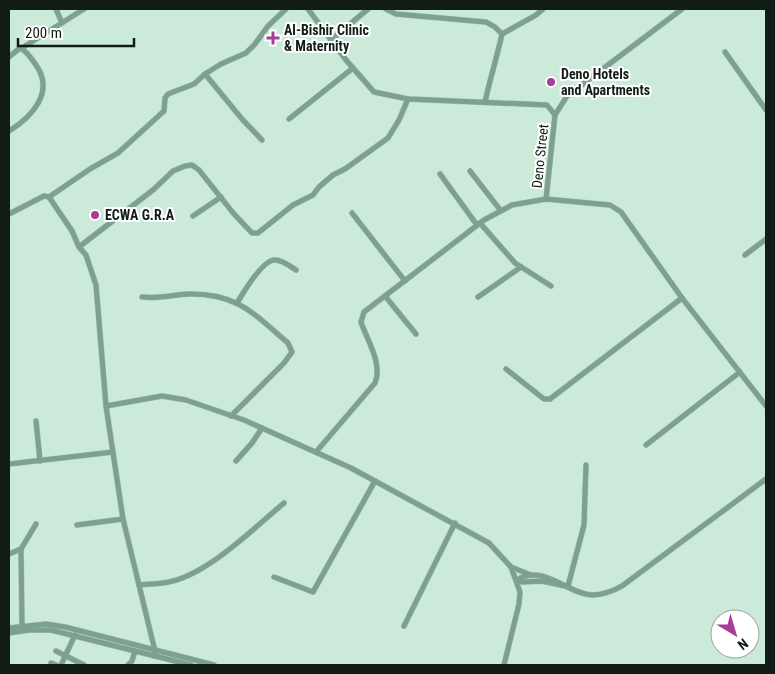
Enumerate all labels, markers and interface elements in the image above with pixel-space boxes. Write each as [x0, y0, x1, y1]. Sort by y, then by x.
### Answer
scale bar [18, 15, 134, 47]
place label: Al-Bishir Clinic & Maternity [284, 22, 369, 54]
text: 200 m [25, 24, 62, 42]
marker: Al-Bishir Clinic & Maternity [266, 31, 280, 45]
place label: Deno Hotels and Apartments [561, 66, 650, 98]
marker: Deno Hotels and Apartments [545, 76, 557, 88]
street label: Deno Street [529, 123, 551, 189]
place label: ECWA G.R.A [105, 207, 175, 223]
marker: ECWA G.R.A [89, 209, 101, 221]
north arrow [710, 609, 760, 659]
text: N [735, 635, 751, 653]

